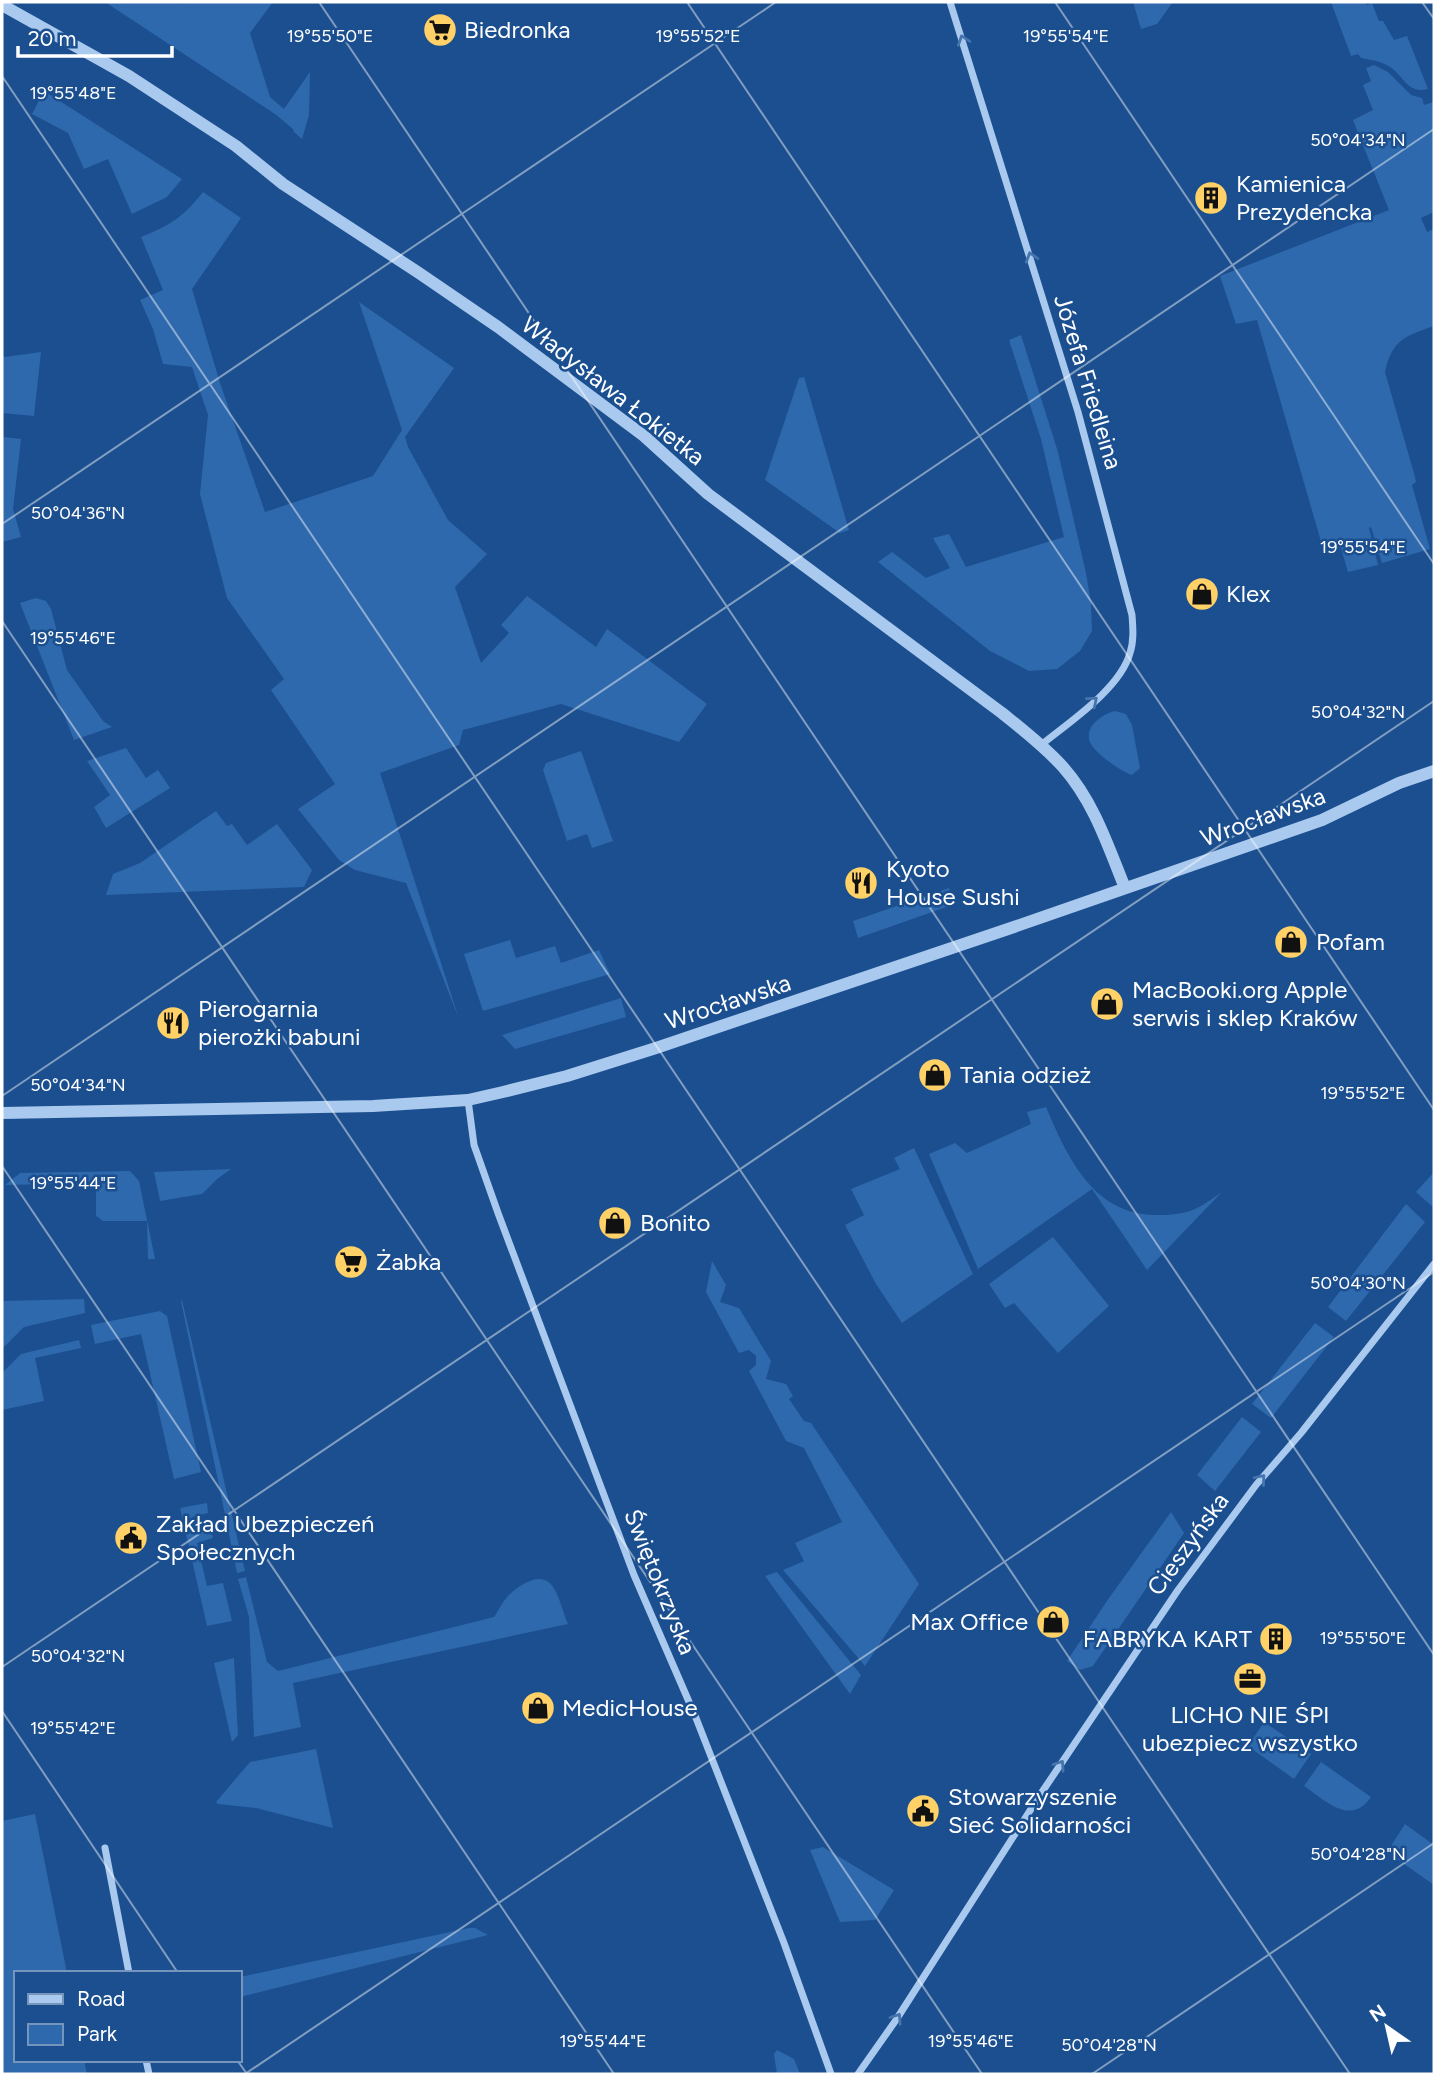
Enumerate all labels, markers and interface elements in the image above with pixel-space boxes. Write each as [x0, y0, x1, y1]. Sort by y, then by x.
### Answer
supermarket icon: Biedronka [421, 11, 459, 49]
scale bar [18, 14, 172, 58]
place label: Biedronka [464, 15, 570, 44]
text: 19°55'50"E [287, 25, 373, 47]
text: 19°55'52"E [655, 25, 741, 47]
text: 19°55'54"E [1023, 25, 1109, 47]
text: 20 m [28, 26, 76, 51]
one-way arrow [956, 34, 971, 46]
text: 19°55'48"E [29, 82, 117, 104]
text: 50°04'34"N [1310, 129, 1406, 151]
place label: Kamienica Prezydencka [1236, 169, 1372, 226]
building icon: Kamienica Prezydencka [1192, 179, 1230, 217]
one-way arrow [1024, 251, 1039, 263]
street label: Józefa Friedleina [1048, 291, 1129, 473]
street label: Władysława Łokietka [516, 310, 711, 471]
text: 50°04'36"N [31, 502, 125, 524]
text: 19°55'54"E [1320, 536, 1406, 558]
shop icon: Klex [1183, 575, 1221, 613]
place label: Klex [1226, 579, 1271, 608]
text: 19°55'46"E [30, 627, 116, 649]
one-way arrow [1086, 697, 1098, 710]
text: 50°04'32"N [1311, 701, 1405, 723]
street label: Wrocławska [1197, 781, 1329, 852]
place label: Kyoto House Sushi [886, 854, 1020, 911]
restaurant icon: Kyoto House Sushi [842, 864, 880, 902]
shop icon: Pofam [1272, 923, 1310, 961]
place label: Pofam [1316, 927, 1385, 956]
street label: Wrocławska [661, 968, 794, 1035]
place label: MacBooki.org Apple serwis i sklep Kraków [1132, 975, 1358, 1032]
shop icon: MacBooki.org Apple serwis i sklep Kraków [1088, 985, 1126, 1023]
place label: Pierogarnia pierożki babuni [198, 994, 361, 1051]
restaurant icon: Pierogarnia pierożki babuni [154, 1004, 192, 1042]
shop icon: Tania odzież [916, 1056, 954, 1094]
place label: Tania odzież [960, 1060, 1091, 1089]
text: 50°04'34"N [30, 1074, 126, 1096]
text: 19°55'52"E [1320, 1082, 1406, 1104]
text: 19°55'44"E [29, 1172, 117, 1194]
shop icon: Bonito [596, 1204, 634, 1242]
place label: Bonito [640, 1208, 710, 1237]
supermarket icon: Żabka [332, 1243, 370, 1281]
place label: Żabka [376, 1247, 441, 1276]
text: 50°04'30"N [1310, 1272, 1406, 1294]
one-way arrow [1253, 1474, 1265, 1487]
street label: Cieszyńska [1141, 1487, 1235, 1601]
street label: Świętokrzyska [618, 1505, 703, 1659]
place label: Zakład Ubezpieczeń Społecznych [156, 1509, 374, 1566]
public building icon: Zakład Ubezpieczeń Społecznych [112, 1519, 150, 1557]
shop icon: Max Office [1034, 1603, 1072, 1641]
place label: Max Office [910, 1607, 1028, 1636]
building icon: FABRYKA KART [1257, 1620, 1295, 1658]
place label: FABRYKA KART [1083, 1624, 1252, 1653]
text: 19°55'50"E [1320, 1627, 1406, 1649]
text: 50°04'32"N [31, 1645, 125, 1667]
office icon: LICHO NIE ŚPI ubezpiecz wszystko [1231, 1660, 1269, 1698]
shop icon: MedicHouse [519, 1689, 557, 1727]
place label: MedicHouse [562, 1693, 698, 1722]
place label: LICHO NIE ŚPI ubezpiecz wszystko [1142, 1700, 1358, 1757]
text: 19°55'42"E [30, 1717, 116, 1739]
one-way arrow [1052, 1760, 1065, 1773]
place label: Stowarzyszenie Sieć Solidarności [948, 1782, 1131, 1839]
public building icon: Stowarzyszenie Sieć Solidarności [904, 1792, 942, 1830]
text: 50°04'28"N [1310, 1843, 1406, 1865]
legend [14, 1971, 242, 2062]
text: Road [77, 1986, 125, 2011]
north arrow [1352, 1992, 1422, 2062]
text: N [1365, 2000, 1390, 2027]
one-way arrow [888, 2013, 901, 2026]
text: Park [77, 2021, 118, 2046]
text: 19°55'44"E [559, 2030, 647, 2052]
text: 19°55'46"E [928, 2030, 1014, 2052]
text: 50°04'28"N [1061, 2034, 1157, 2056]

